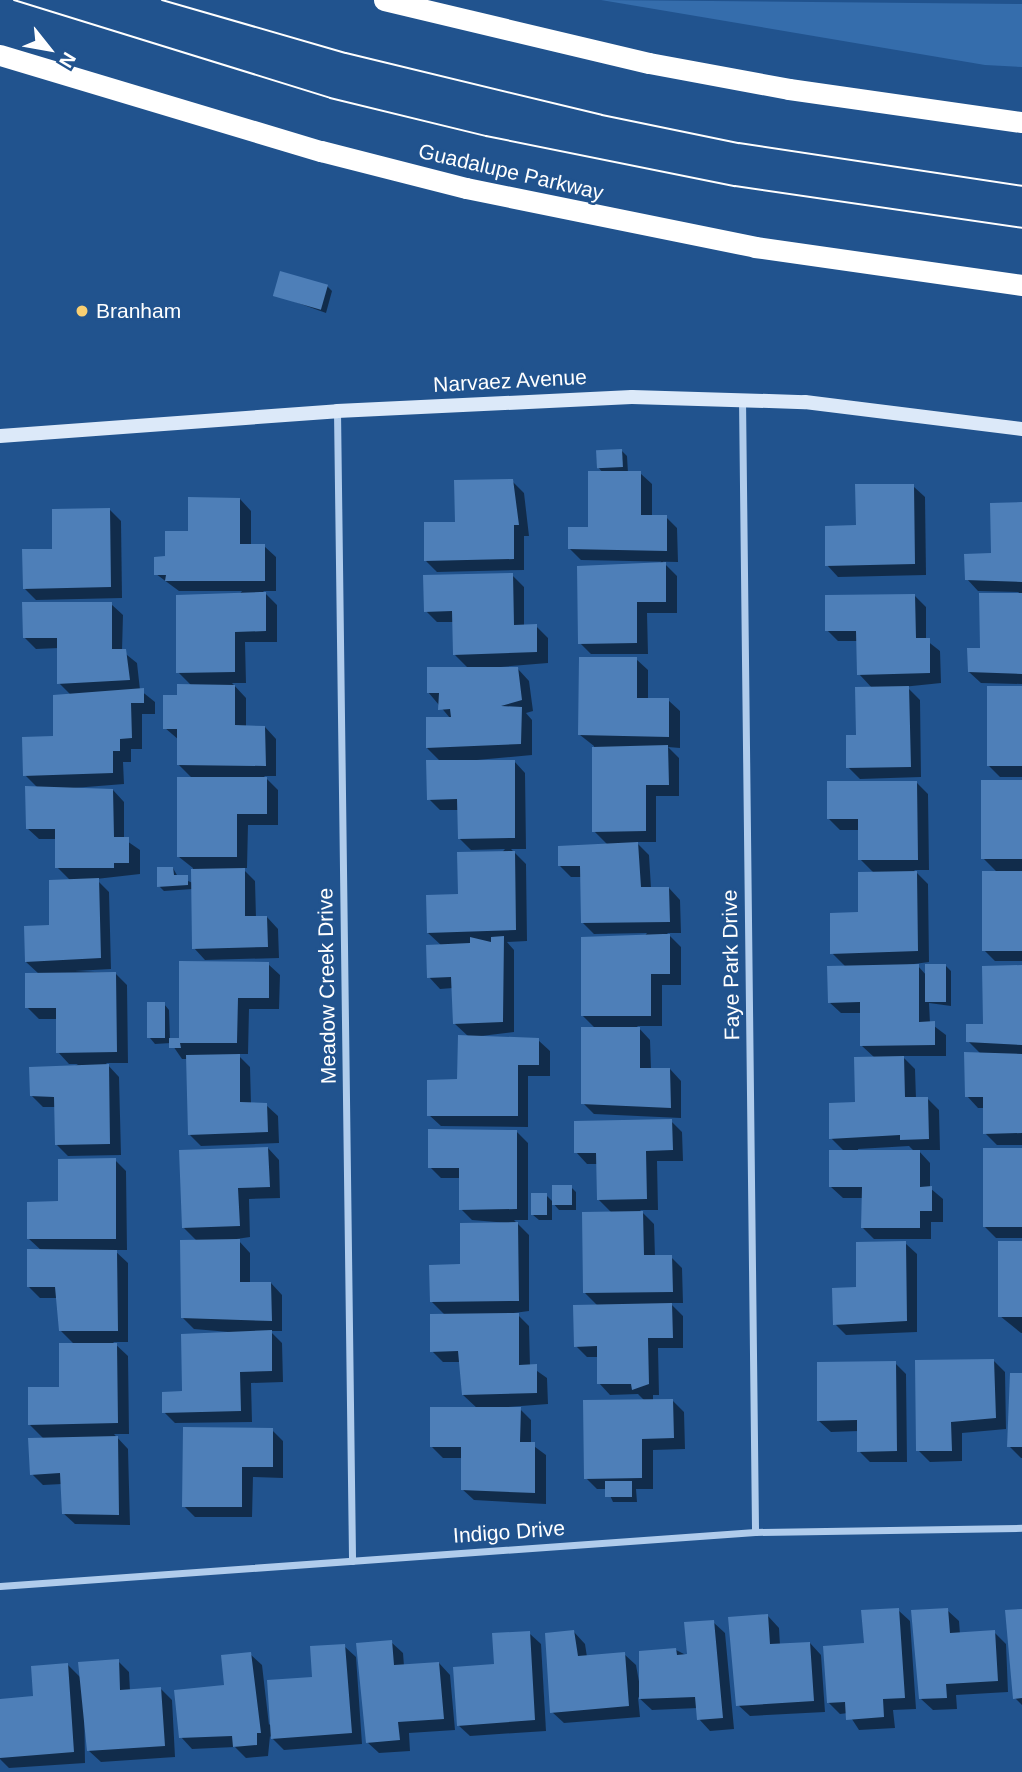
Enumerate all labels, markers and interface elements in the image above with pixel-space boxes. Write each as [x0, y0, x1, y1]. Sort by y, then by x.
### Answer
north arrow [14, 14, 84, 84]
text: N [55, 49, 80, 71]
street label: Guadalupe Parkway [416, 138, 606, 206]
place label: Branham [96, 298, 181, 324]
marker: Branham [74, 303, 90, 319]
street label: Narvaez Avenue [432, 364, 588, 398]
street label: Meadow Creek Drive [313, 888, 341, 1084]
street label: Faye Park Drive [717, 890, 745, 1040]
street label: Indigo Drive [452, 1516, 566, 1548]

